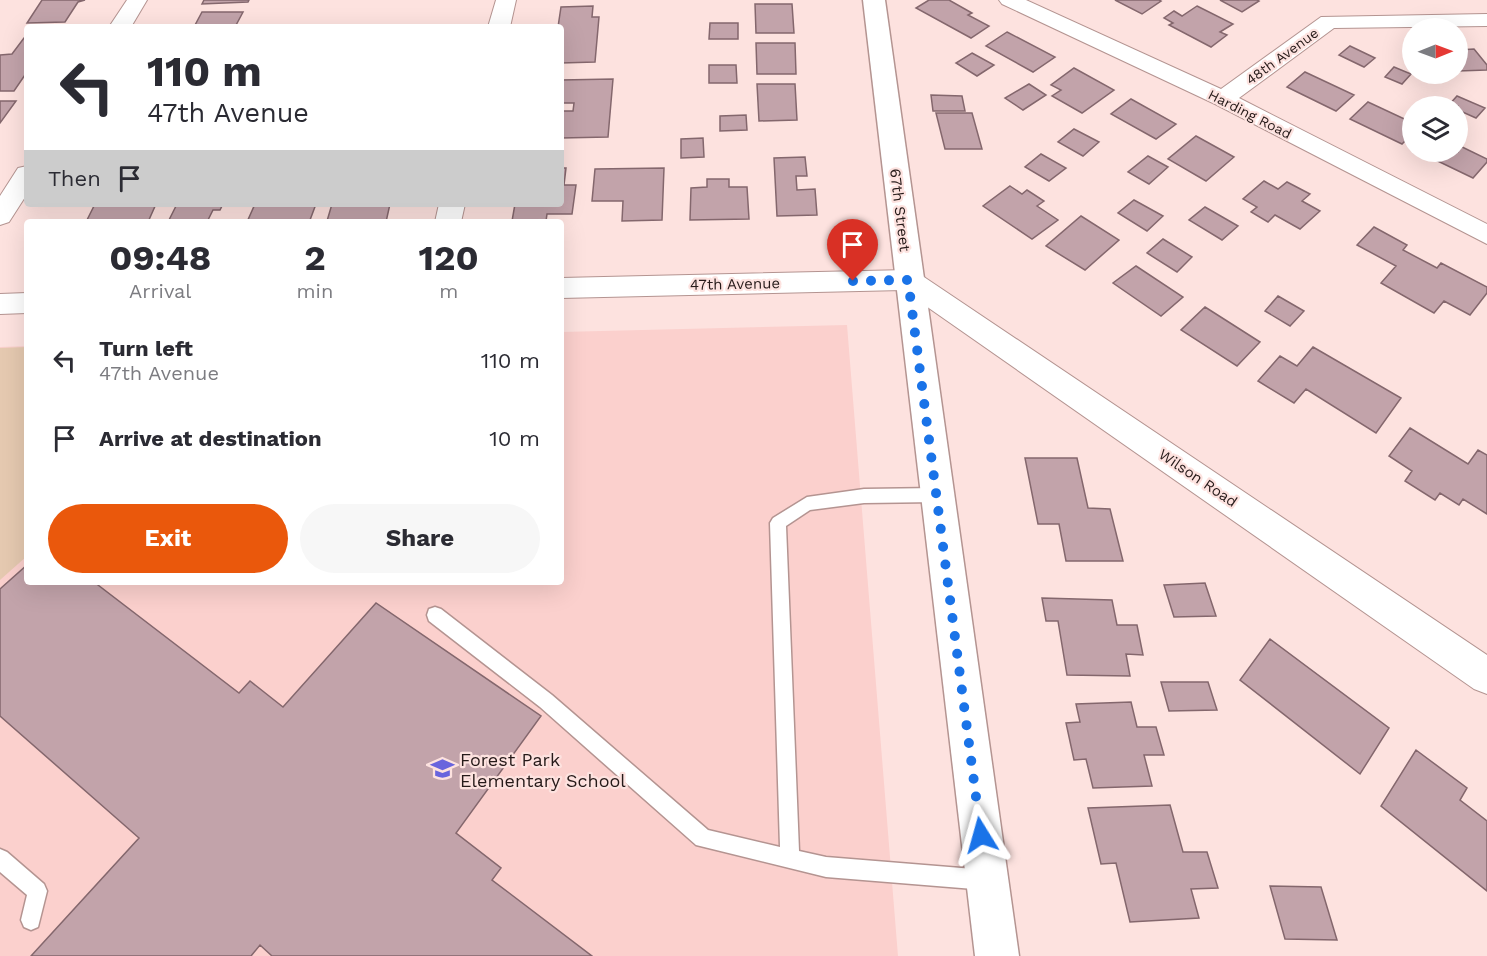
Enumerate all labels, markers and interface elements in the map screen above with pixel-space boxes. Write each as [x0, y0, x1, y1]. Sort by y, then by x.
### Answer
north arrow [1402, 18, 1468, 84]
map controls [1402, 18, 1468, 162]
street label: 48th Avenue [1243, 24, 1321, 88]
text: 110 m [147, 47, 262, 96]
icon: left [48, 48, 126, 126]
street label: Harding Road [1206, 86, 1294, 142]
button: layers [1402, 96, 1468, 162]
text: 47th Avenue [147, 97, 309, 129]
icon: arrive [113, 162, 146, 195]
text: Then [48, 166, 101, 191]
street label: 67th Street [886, 168, 914, 253]
pin [827, 219, 878, 281]
icon: arrive [836, 228, 869, 261]
text: 09:48 [109, 237, 211, 279]
text: 2 [304, 237, 326, 279]
text: 120 [419, 237, 479, 279]
street label: 47th Avenue [690, 274, 780, 294]
text: Arrival [129, 279, 191, 303]
text: min [297, 279, 333, 303]
text: m [439, 279, 458, 303]
text: Turn left [99, 336, 193, 361]
icon: left [48, 344, 81, 377]
text: 110 m [481, 348, 540, 373]
text: 47th Avenue [99, 361, 219, 385]
icon: arrive [48, 422, 81, 455]
text: Arrive at destination [99, 426, 322, 451]
text: 10 m [489, 426, 540, 451]
street label: Wilson Road [1155, 445, 1241, 511]
button: Exit [48, 504, 288, 573]
button: Share [300, 504, 540, 573]
place label: Forest Park Elementary School [460, 749, 626, 791]
school or university icon: Forest Park Elementary School [429, 756, 455, 782]
position arrow [949, 803, 1013, 867]

